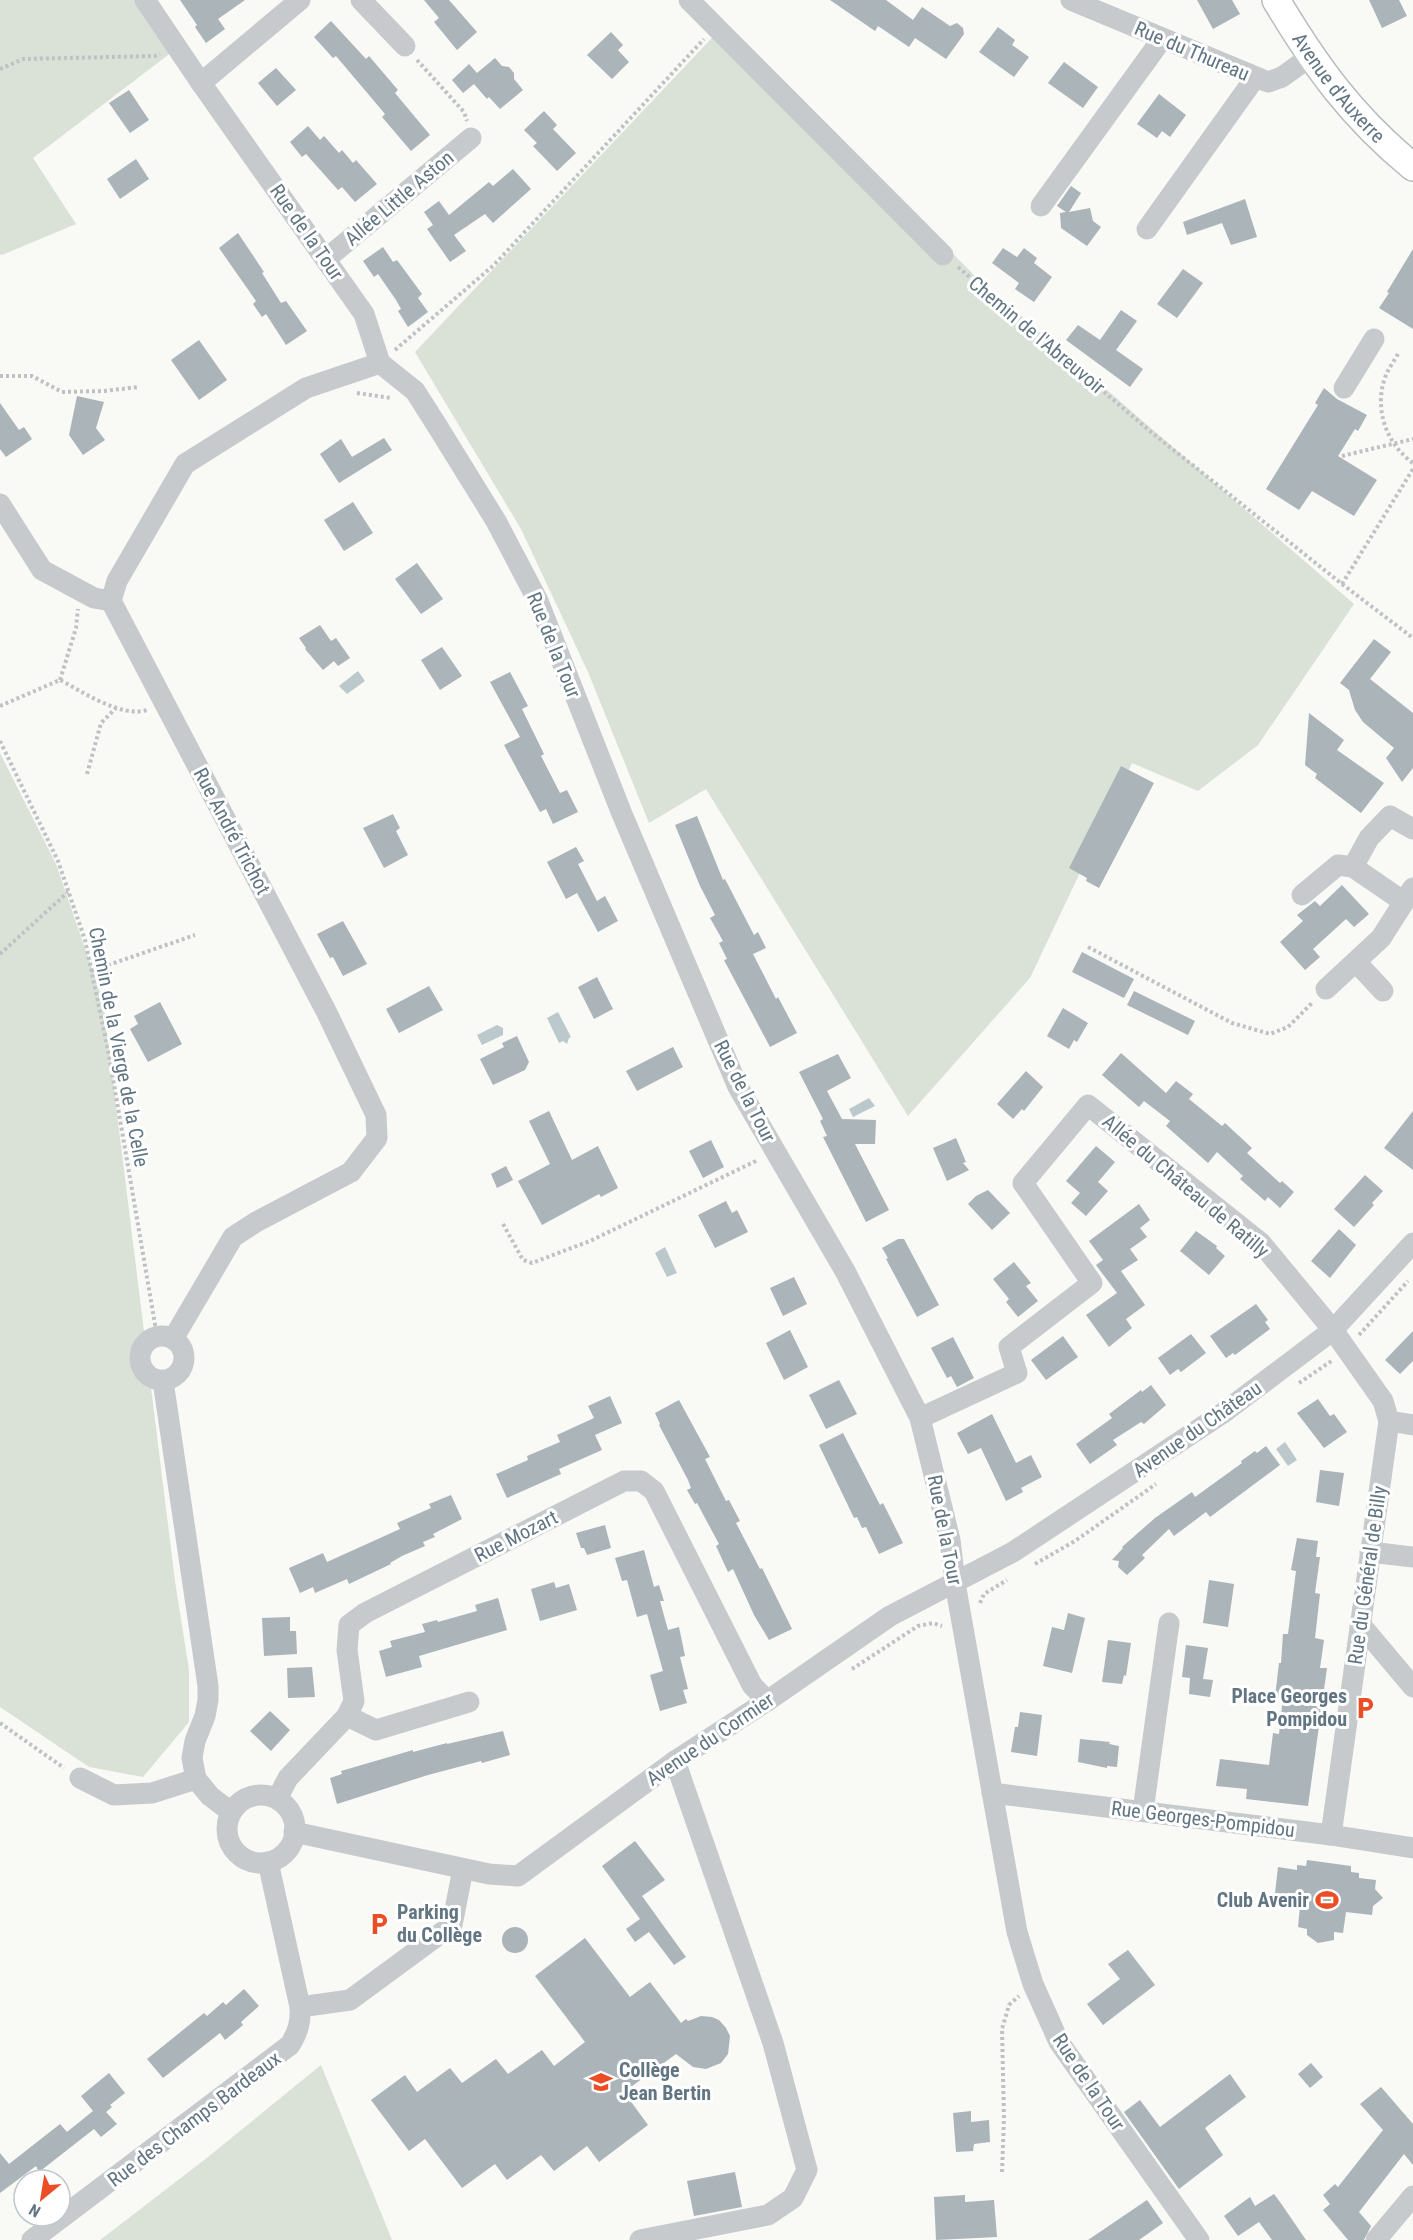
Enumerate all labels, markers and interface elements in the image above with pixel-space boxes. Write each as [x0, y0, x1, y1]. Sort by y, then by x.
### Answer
street label: Rue du Thureau [1131, 16, 1253, 86]
street label: Avenue d'Auxerre [1287, 28, 1390, 148]
street label: Allée Little Aston [340, 146, 458, 250]
street label: Rue de la Tour [265, 179, 349, 285]
street label: Chemin de l'Abreuvoir [964, 271, 1110, 399]
street label: Rue de la Tour [522, 589, 586, 701]
street label: Rue André Trichot [189, 764, 276, 899]
street label: Chemin de la Vierge de la Celle [84, 925, 154, 1169]
street label: Rue de la Tour [709, 1036, 781, 1146]
street label: Allée du Château de Ratilly [1098, 1109, 1274, 1263]
street label: Avenue du Château [1128, 1376, 1266, 1482]
street label: Rue de la Tour [923, 1473, 967, 1587]
street label: Rue du Général de Billy [1343, 1484, 1391, 1666]
street label: Rue Mozart [470, 1505, 562, 1567]
place label: Place Georges Pompidou [1231, 1684, 1347, 1731]
street label: Avenue du Cormier [642, 1687, 778, 1791]
parking icon: Place Georges Pompidou [1352, 1695, 1378, 1721]
street label: Rue Georges-Pompidou [1110, 1796, 1296, 1842]
sports icon: Club Avenir [1314, 1887, 1340, 1913]
place label: Club Avenir [1217, 1888, 1309, 1912]
place label: Parking du Collège [397, 1900, 482, 1947]
parking icon: Parking du Collège [366, 1911, 392, 1937]
street label: Rue de la Tour [1048, 2029, 1130, 2135]
street label: Rue des Champs Bardeaux [103, 2046, 285, 2192]
place label: Collège Jean Bertin [619, 2058, 711, 2105]
school or university icon: Collège Jean Bertin [588, 2069, 614, 2095]
north arrow [12, 2168, 72, 2228]
text: N [26, 2200, 44, 2221]

